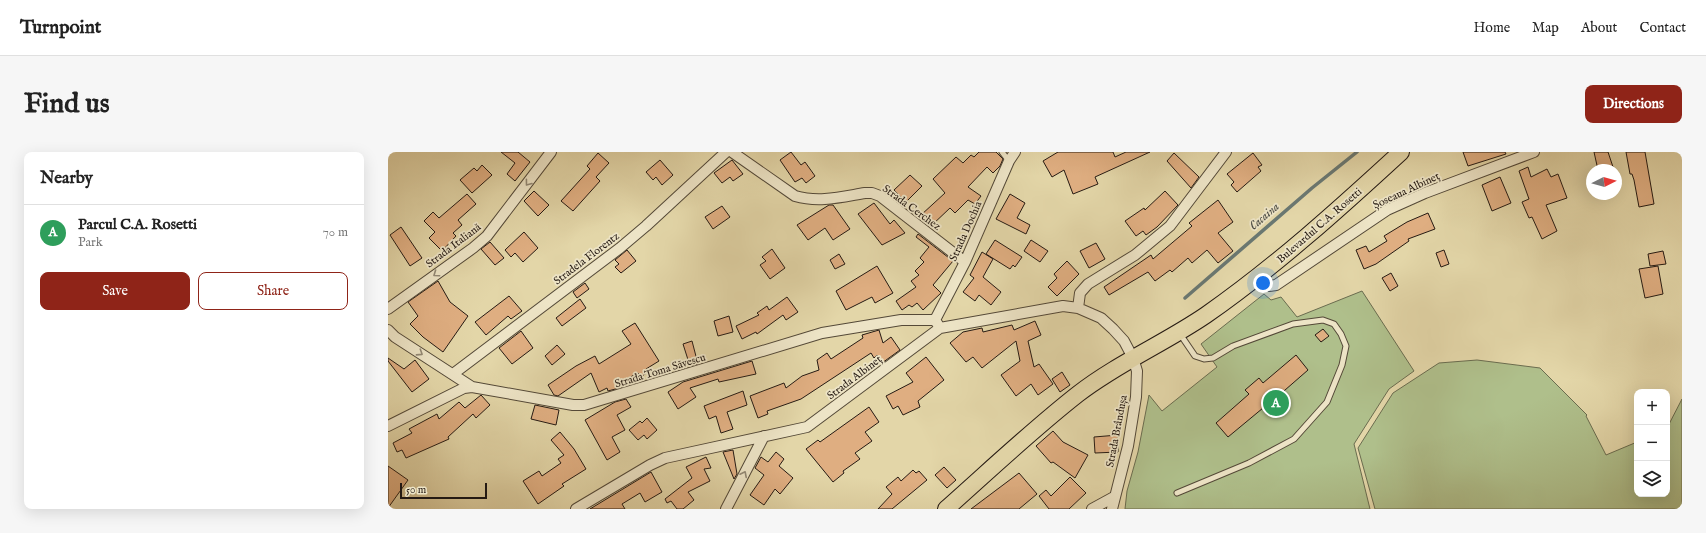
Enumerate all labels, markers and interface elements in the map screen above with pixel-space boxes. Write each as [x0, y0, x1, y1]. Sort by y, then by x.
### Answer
text: Turnpoint [20, 16, 101, 40]
text: Home [1474, 19, 1510, 37]
text: Map [1532, 19, 1559, 37]
text: About [1581, 19, 1617, 37]
text: Contact [1639, 19, 1686, 37]
button: Directions [1585, 85, 1682, 123]
text: Find us [24, 87, 110, 122]
north arrow [1586, 164, 1622, 200]
text: Nearby [40, 168, 93, 189]
street label: Șoseaua Albineț [1371, 169, 1442, 212]
one-way arrow [526, 179, 533, 186]
street label: Strada Cerchez [879, 182, 943, 234]
street label: Bulevardul C.A. Rosetti [1274, 185, 1365, 266]
street label: Strada Dochia [946, 199, 985, 264]
water label: Cacaina [1246, 199, 1282, 233]
text: Parcul C.A. Rosetti [78, 215, 197, 234]
street label: Strada Italiană [423, 220, 484, 271]
text: A [49, 224, 57, 241]
text: 70 m [323, 224, 348, 241]
street label: Stradela Florentz [551, 229, 622, 288]
text: Park [78, 234, 103, 251]
one-way arrow [434, 269, 441, 276]
button: Save [40, 272, 190, 310]
button: Share [198, 272, 348, 310]
your location [1253, 273, 1273, 293]
one-way arrow [416, 348, 423, 356]
street label: Strada Toma Săvescu [613, 350, 708, 391]
street label: Strada Albineț [824, 352, 885, 403]
pin: A [1263, 388, 1289, 418]
map controls [1634, 389, 1670, 497]
button: + [1634, 389, 1670, 425]
street label: Strada Brândușa [1103, 394, 1131, 469]
button: − [1634, 425, 1670, 461]
button: layers [1634, 461, 1670, 497]
one-way arrow [739, 471, 747, 478]
scale bar [400, 481, 487, 500]
text: 50 m [406, 483, 426, 497]

